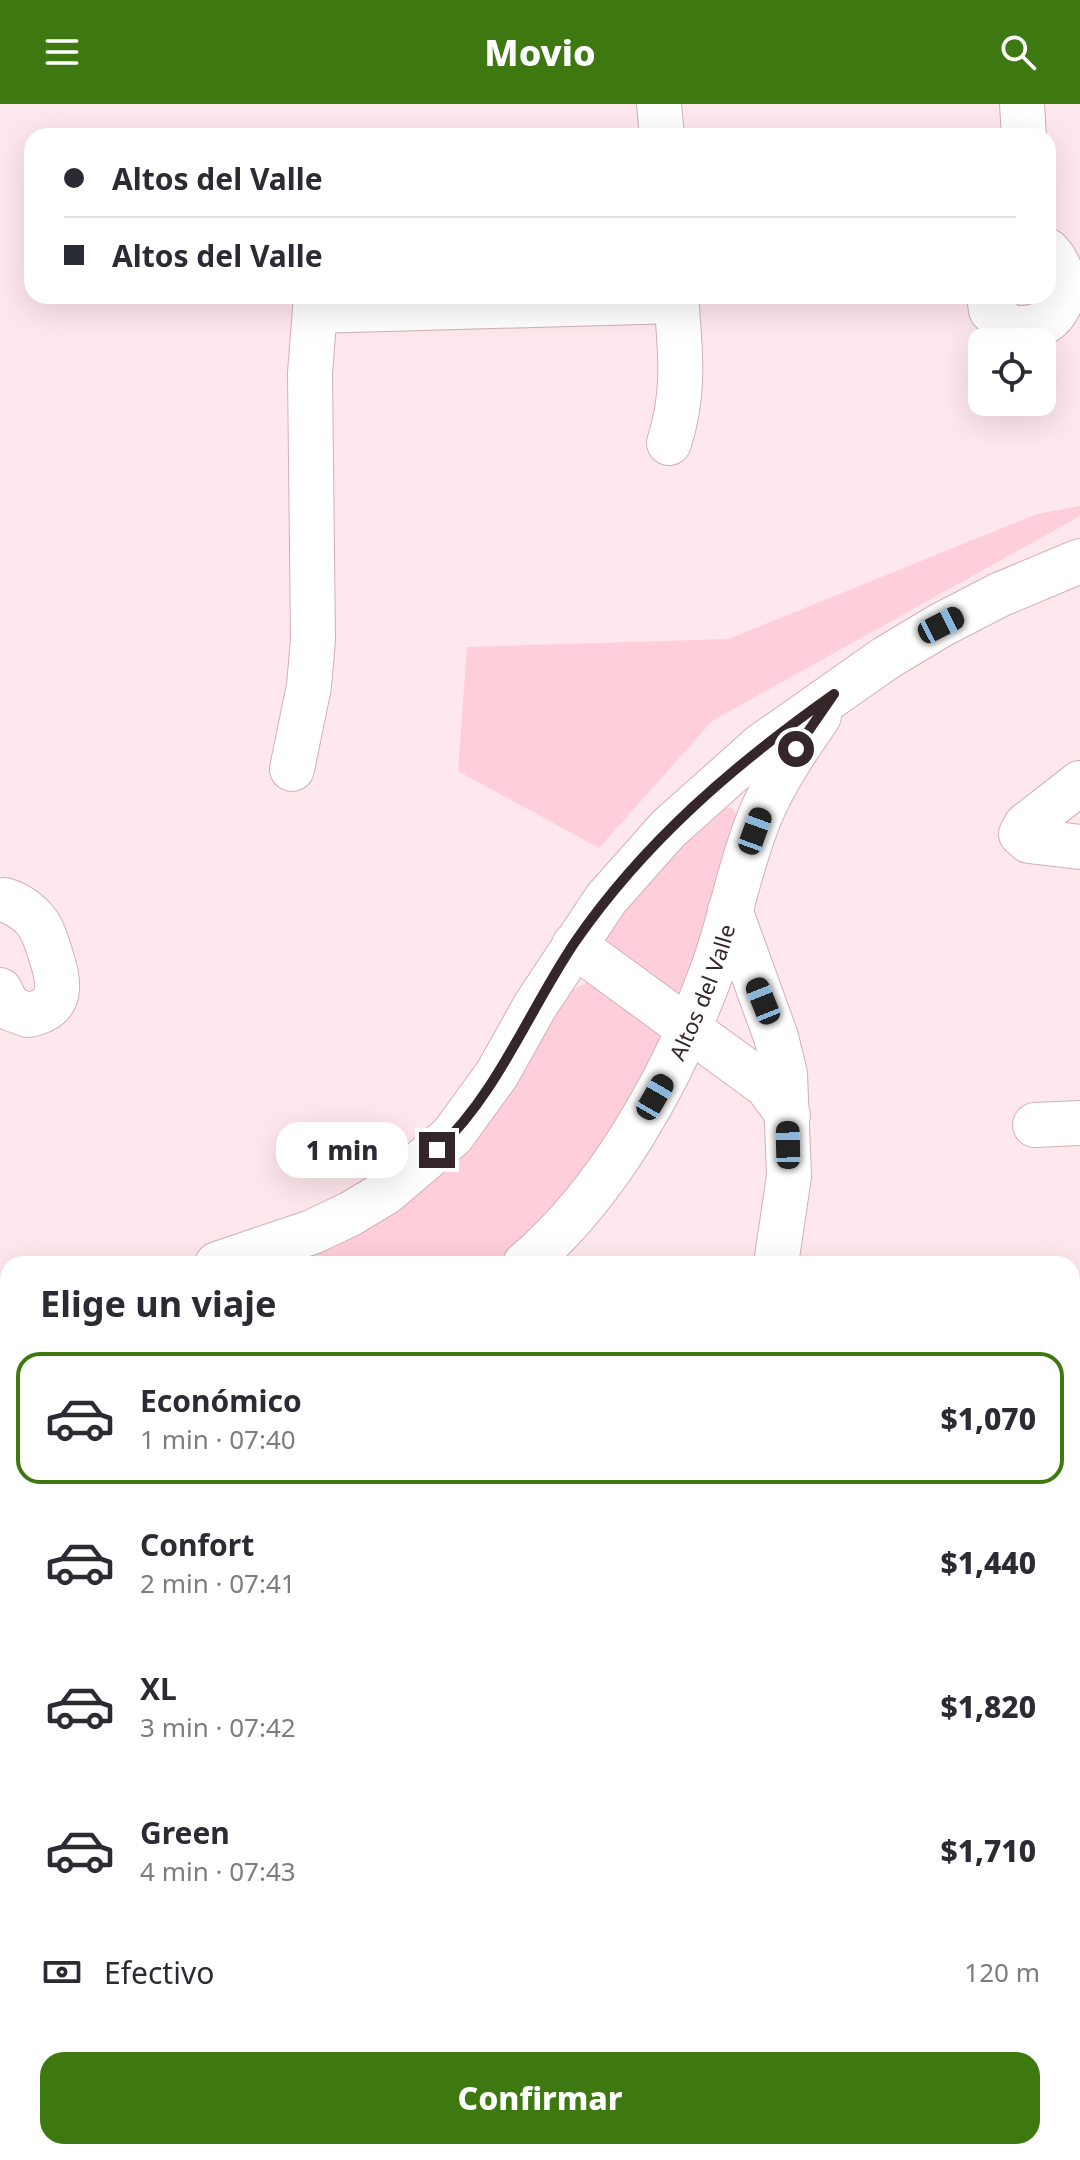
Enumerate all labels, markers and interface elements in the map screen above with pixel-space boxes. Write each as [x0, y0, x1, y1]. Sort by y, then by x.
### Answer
text: Movio [484, 28, 596, 77]
icon: menu [40, 30, 84, 74]
icon: search [996, 30, 1040, 74]
text: Altos del Valle [112, 158, 323, 199]
text: Altos del Valle [112, 235, 323, 276]
map controls [968, 328, 1056, 416]
button: locate [968, 328, 1056, 416]
car [914, 603, 968, 647]
route start [778, 731, 814, 767]
car [736, 804, 774, 858]
street label: Altos del Valle [661, 921, 741, 1065]
car [743, 974, 783, 1028]
car [633, 1070, 677, 1124]
car [776, 1121, 800, 1169]
callout: 1 min [277, 1122, 409, 1178]
text: 1 min [306, 1132, 378, 1168]
route end [419, 1132, 455, 1168]
text: Elige un viaje [40, 1279, 277, 1328]
text: Económico [140, 1380, 302, 1421]
icon: car [44, 1382, 116, 1454]
text: $1,070 [941, 1398, 1036, 1439]
text: 1 min · 07:40 [140, 1421, 296, 1457]
text: Confort [140, 1524, 254, 1565]
icon: car [44, 1526, 116, 1598]
text: $1,440 [941, 1542, 1036, 1583]
text: 2 min · 07:41 [140, 1565, 296, 1601]
text: XL [140, 1668, 177, 1709]
icon: car [44, 1670, 116, 1742]
text: $1,820 [941, 1686, 1036, 1727]
text: 3 min · 07:42 [140, 1709, 296, 1745]
text: Green [140, 1812, 230, 1853]
icon: car [44, 1814, 116, 1886]
text: $1,710 [941, 1830, 1036, 1871]
text: 4 min · 07:43 [140, 1853, 296, 1889]
icon: cash [40, 1950, 84, 1994]
text: Efectivo [104, 1952, 214, 1993]
text: 120 m [964, 1954, 1040, 1990]
button: Confirmar [40, 2052, 1040, 2144]

